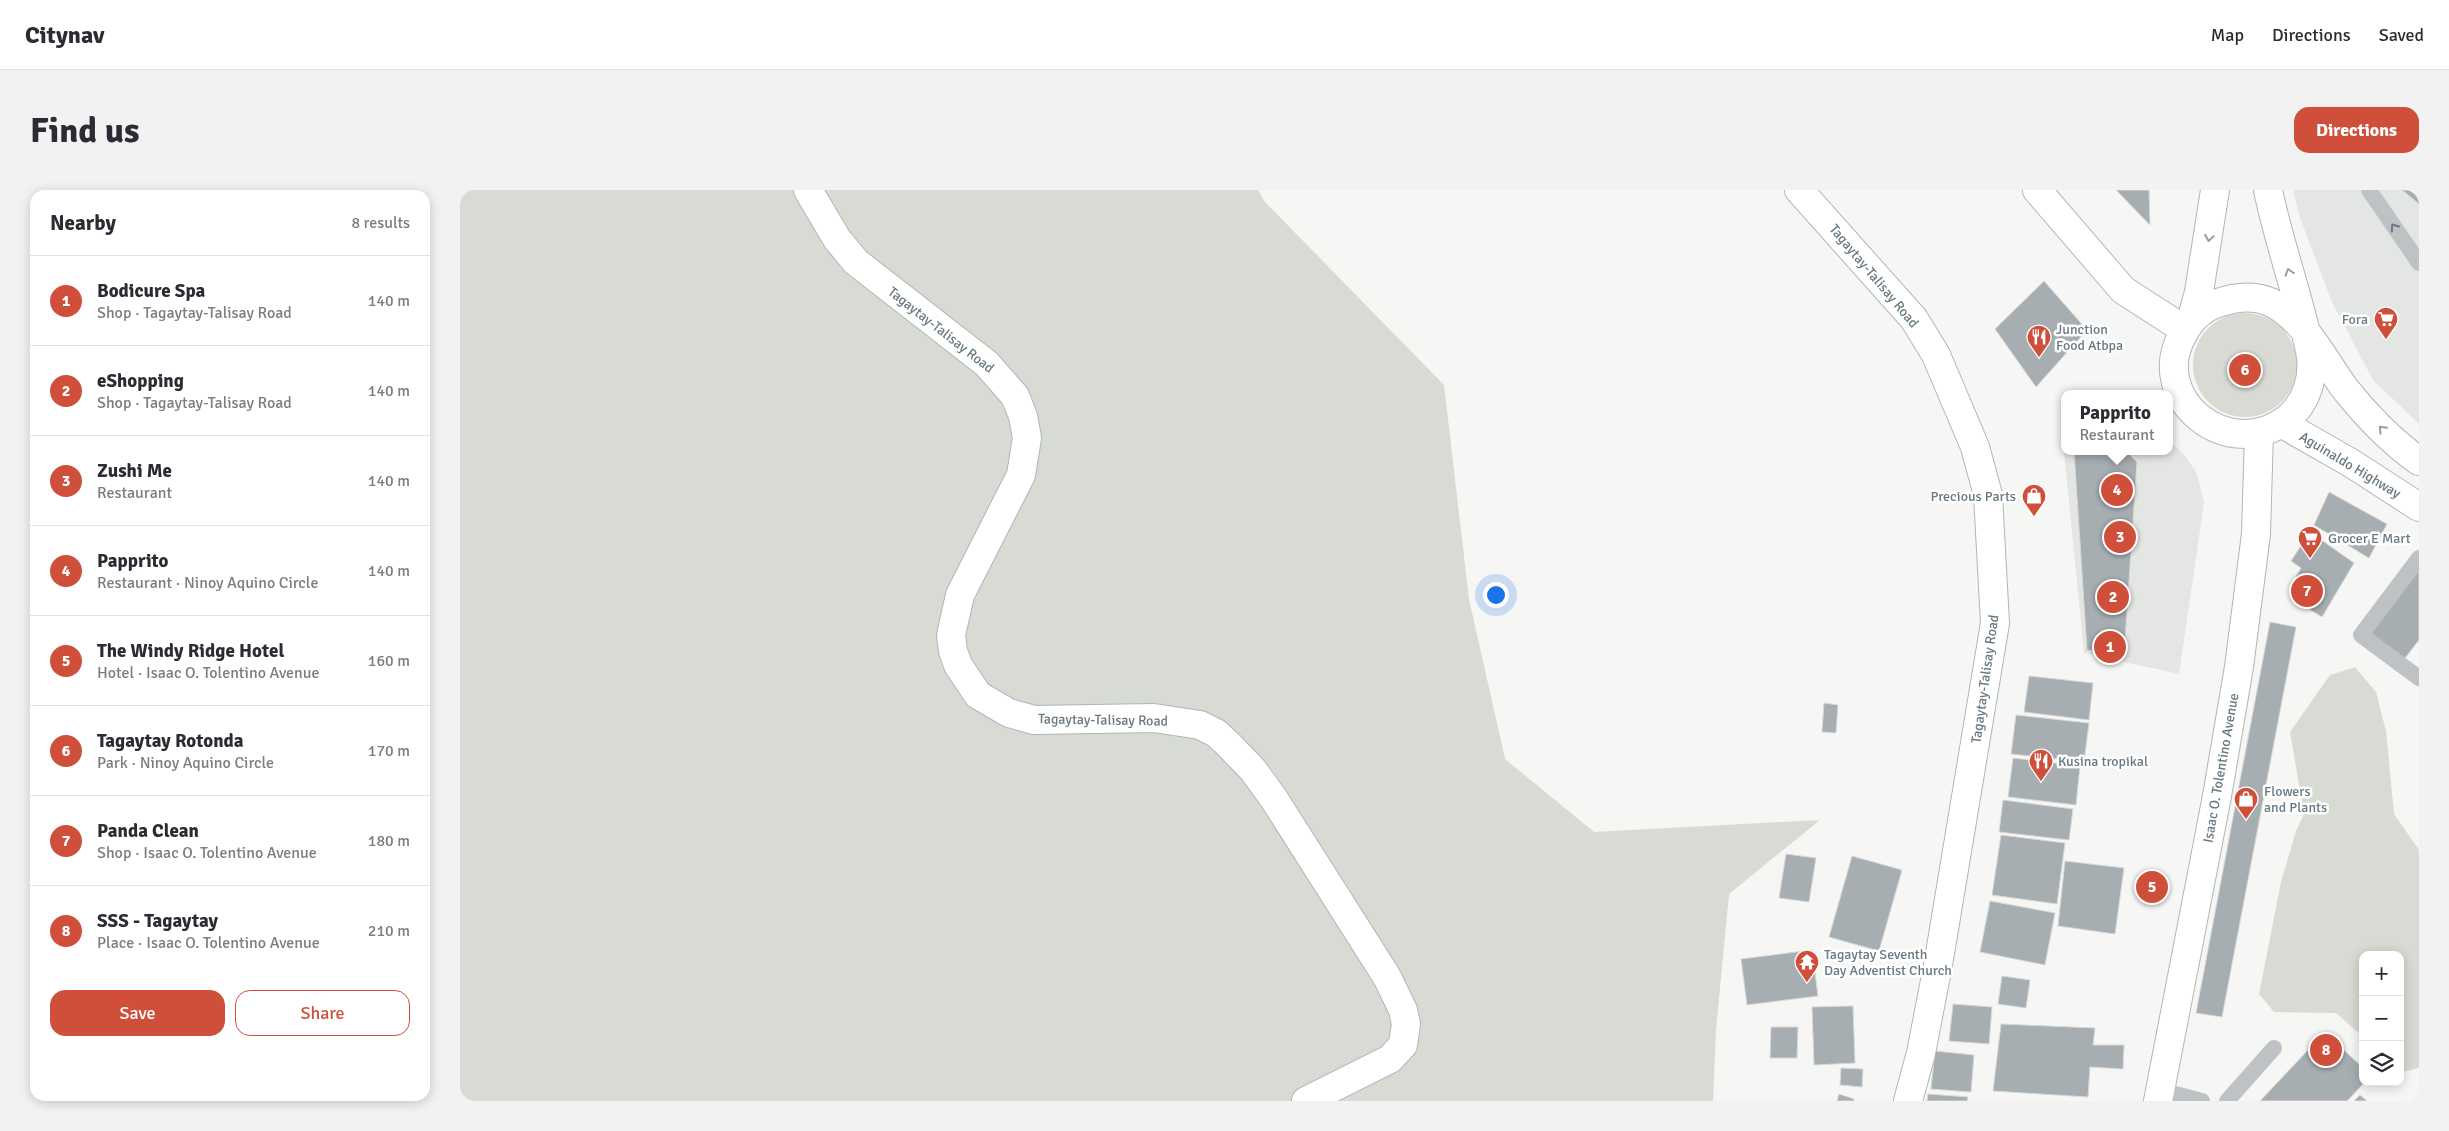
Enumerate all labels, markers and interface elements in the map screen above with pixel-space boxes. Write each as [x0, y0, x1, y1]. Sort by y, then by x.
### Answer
text: Citynav [25, 20, 104, 50]
text: Map [2211, 24, 2244, 46]
text: Directions [2272, 24, 2351, 46]
text: Saved [2379, 24, 2424, 46]
button: Directions [2294, 107, 2419, 153]
text: Find us [30, 109, 140, 152]
text: Nearby [50, 210, 116, 236]
text: 8 results [351, 213, 410, 233]
street label: Tagaytay-Talisay Road [1826, 221, 1922, 331]
one-way arrow [2391, 223, 2400, 233]
one-way arrow [2204, 234, 2214, 243]
one-way arrow [2284, 268, 2295, 276]
text: Bodicure Spa [97, 279, 205, 303]
street label: Tagaytay-Talisay Road [885, 283, 997, 377]
text: 1 [62, 291, 70, 311]
text: 140 m [368, 291, 410, 311]
text: Shop · Tagaytay-Talisay Road [97, 303, 292, 323]
supermarket icon: Fora [2373, 306, 2399, 340]
place label: Fora [2342, 311, 2368, 328]
place label: Junction Food Atbpa [2056, 321, 2123, 354]
restaurant icon: Junction Food Atbpa [2026, 324, 2052, 358]
pin: 6 [2229, 351, 2261, 389]
text: eShopping [97, 369, 184, 393]
text: 2 [62, 381, 70, 401]
text: 140 m [368, 381, 410, 401]
popup [2061, 390, 2173, 455]
text: Shop · Tagaytay-Talisay Road [97, 393, 292, 413]
text: Papprito [2079, 401, 2151, 425]
text: Restaurant [2079, 425, 2155, 445]
one-way arrow [2379, 426, 2388, 435]
street label: Aguinaldo Highway [2296, 428, 2404, 502]
text: Zushi Me [97, 459, 172, 483]
text: 3 [62, 471, 70, 491]
text: 140 m [368, 471, 410, 491]
pin: 4 [2101, 471, 2133, 509]
text: Restaurant [97, 483, 172, 503]
shop icon: Precious Parts [2021, 483, 2047, 517]
place label: Precious Parts [1931, 488, 2016, 505]
pin: 3 [2104, 518, 2136, 556]
supermarket icon: Grocer E Mart [2297, 525, 2323, 559]
place label: Grocer E Mart [2328, 530, 2411, 547]
text: Papprito [97, 549, 168, 573]
text: 4 [62, 561, 70, 581]
text: 140 m [368, 561, 410, 581]
pin: 7 [2291, 572, 2323, 610]
text: Restaurant · Ninoy Aquino Circle [97, 573, 318, 593]
pin: 2 [2097, 578, 2129, 616]
your location [1483, 582, 1509, 608]
street label: Tagaytay-Talisay Road [1968, 614, 2002, 744]
pin: 1 [2094, 628, 2126, 666]
text: The Windy Ridge Hotel [97, 639, 284, 663]
text: 5 [62, 651, 70, 671]
text: 160 m [368, 651, 410, 671]
text: Hotel · Isaac O. Tolentino Avenue [97, 663, 320, 683]
street label: Isaac O. Tolentino Avenue [2199, 692, 2243, 844]
street label: Tagaytay-Talisay Road [1038, 710, 1168, 730]
text: Tagaytay Rotonda [97, 729, 244, 753]
text: 6 [62, 741, 70, 761]
text: 170 m [368, 741, 410, 761]
restaurant icon: Kusina tropikal [2028, 748, 2054, 782]
text: Park · Ninoy Aquino Circle [97, 753, 274, 773]
place label: Kusina tropikal [2058, 753, 2148, 770]
place label: Flowers and Plants [2264, 783, 2327, 816]
shop icon: Flowers and Plants [2233, 786, 2259, 820]
text: Panda Clean [97, 819, 199, 843]
text: 7 [62, 831, 70, 851]
text: 180 m [368, 831, 410, 851]
text: Shop · Isaac O. Tolentino Avenue [97, 843, 317, 863]
pin: 5 [2136, 868, 2168, 906]
text: SSS - Tagaytay [97, 909, 218, 933]
text: 8 [62, 921, 70, 941]
text: 210 m [368, 921, 410, 941]
text: Place · Isaac O. Tolentino Avenue [97, 933, 320, 953]
place label: Tagaytay Seventh Day Adventist Church [1824, 946, 1952, 979]
temple icon: Tagaytay Seventh Day Adventist Church [1794, 949, 1820, 983]
map controls [2359, 951, 2404, 1086]
button: + [2359, 951, 2404, 996]
button: Save [50, 990, 225, 1036]
button: Share [235, 990, 410, 1036]
button: − [2359, 996, 2404, 1041]
pin: 8 [2310, 1031, 2342, 1069]
button: layers [2359, 1041, 2404, 1086]

